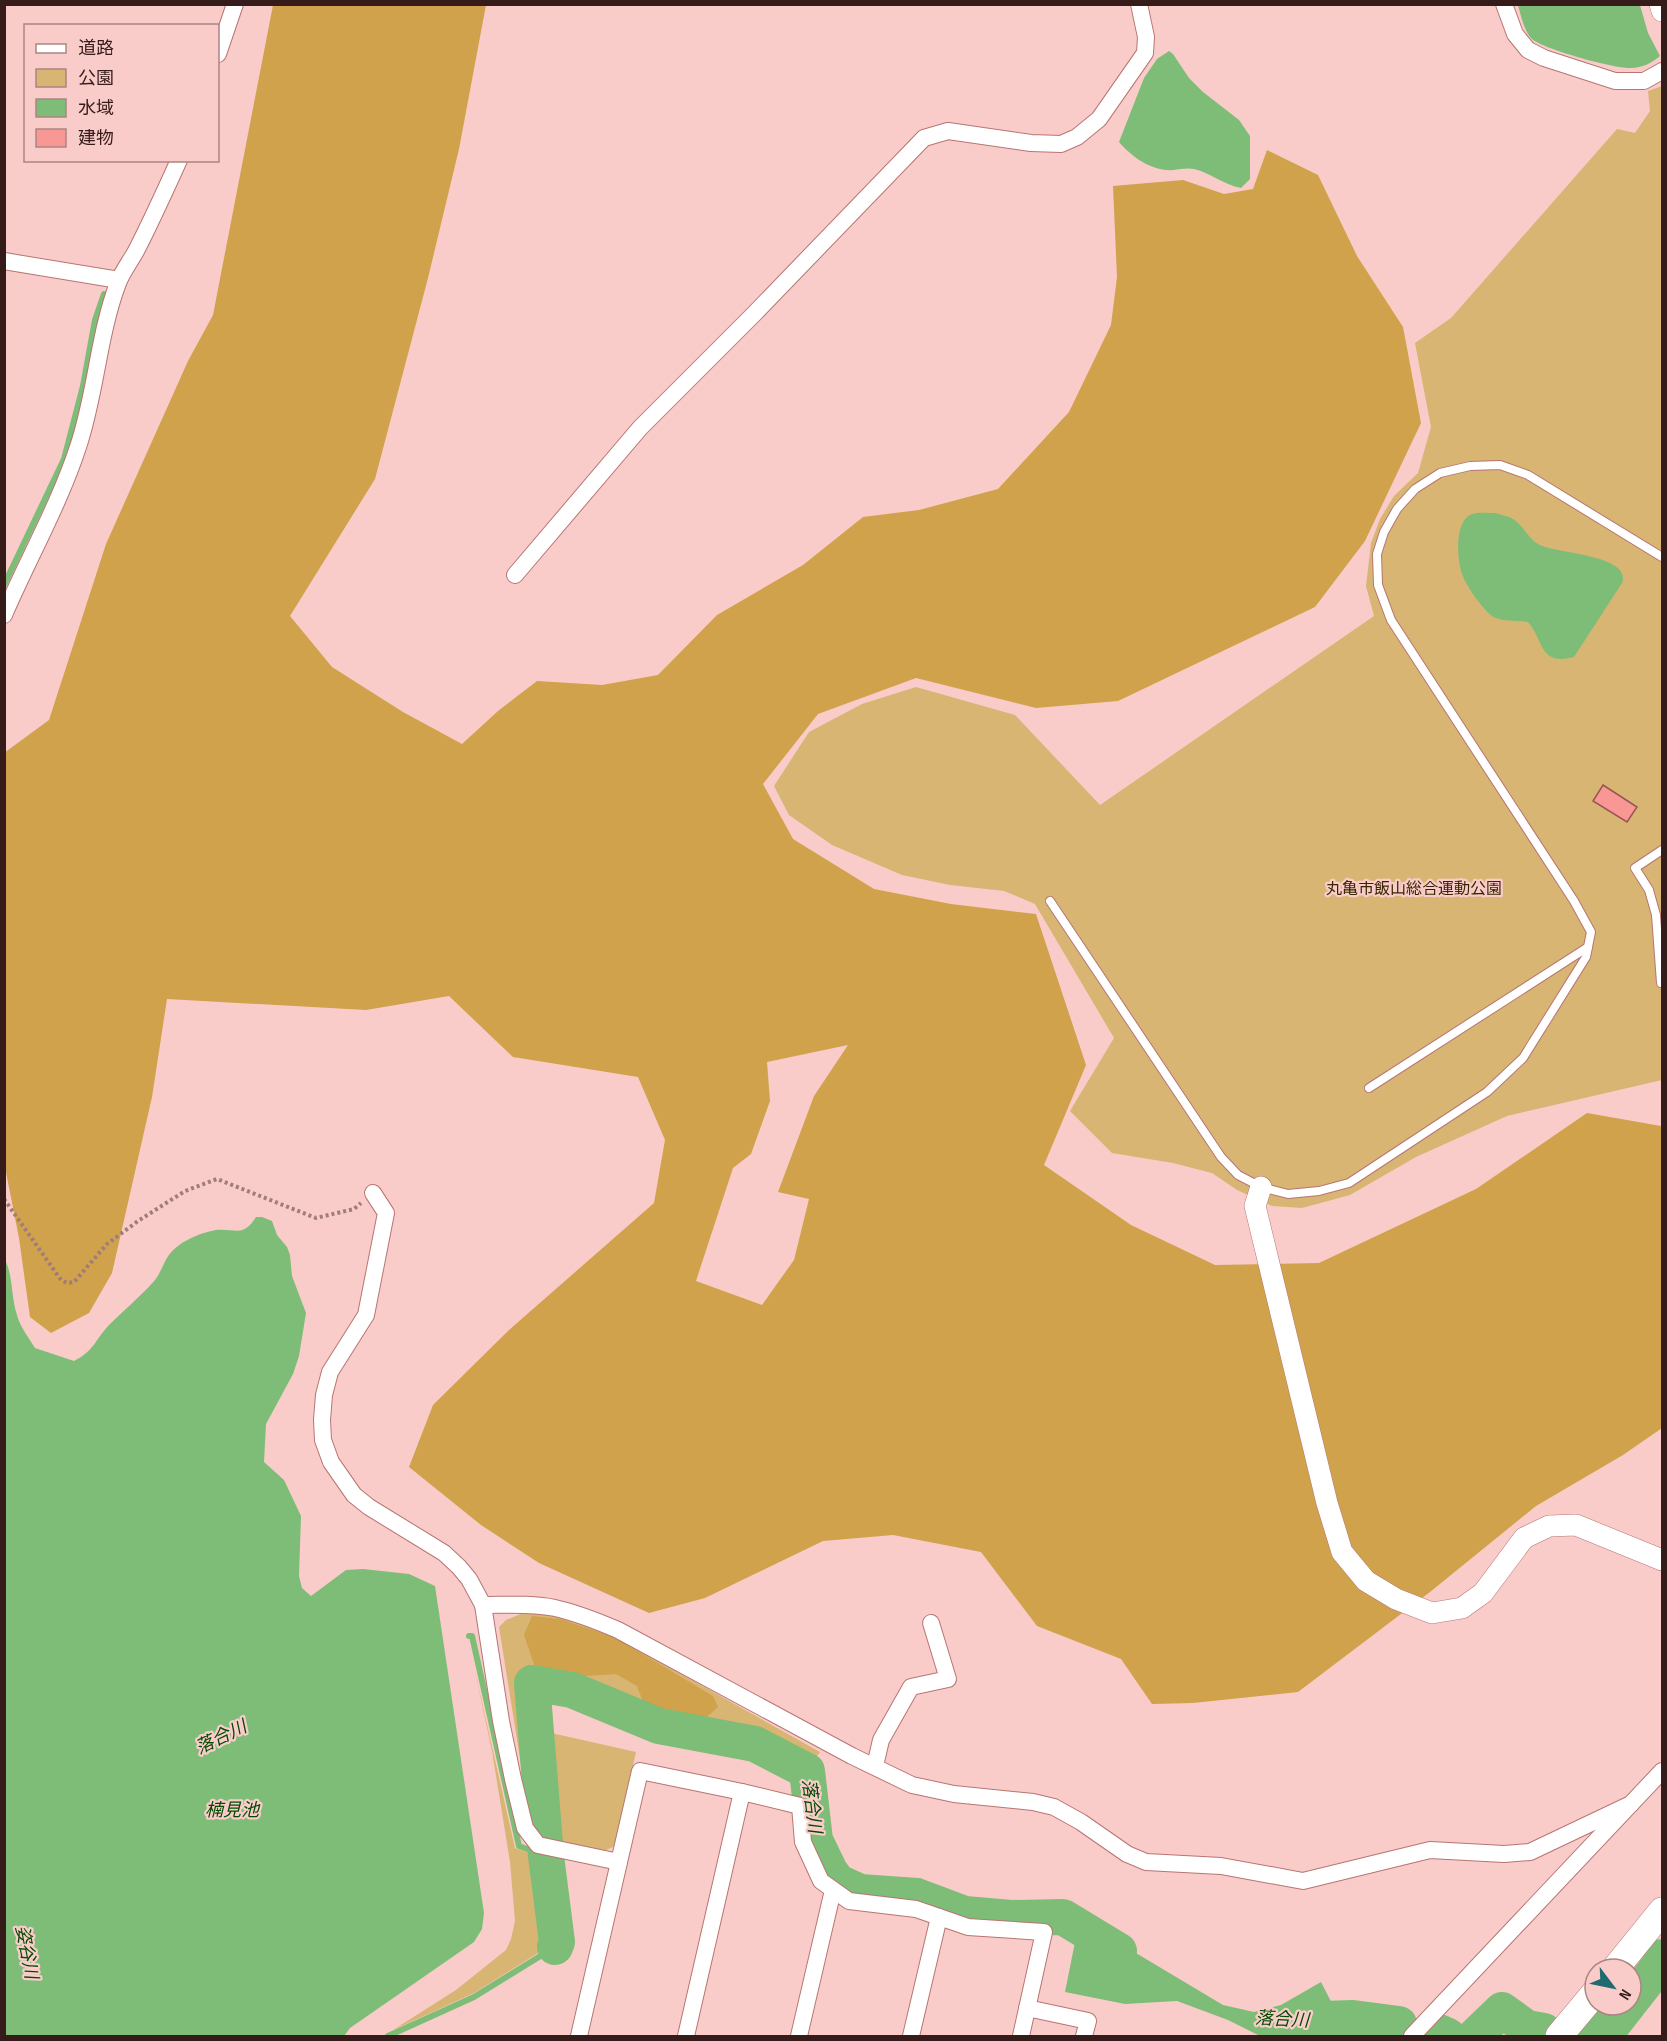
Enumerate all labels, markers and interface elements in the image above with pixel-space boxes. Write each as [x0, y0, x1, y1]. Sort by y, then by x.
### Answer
legend [24, 24, 219, 162]
text: 道路 [78, 38, 114, 59]
text: 公園 [78, 68, 114, 89]
text: 水域 [78, 98, 114, 119]
text: 建物 [78, 128, 114, 149]
park label: 丸亀市飯山総合運動公園 [1326, 880, 1502, 899]
water label: 落合川 [192, 1715, 252, 1759]
water label: 落合川 [798, 1778, 825, 1836]
water label: 楠見池 [205, 1800, 261, 1821]
water label: 姿谷川 [11, 1924, 42, 1983]
north arrow [1583, 1957, 1643, 2017]
text: N [1614, 1985, 1635, 2003]
water label: 落合川 [1254, 2008, 1311, 2032]

